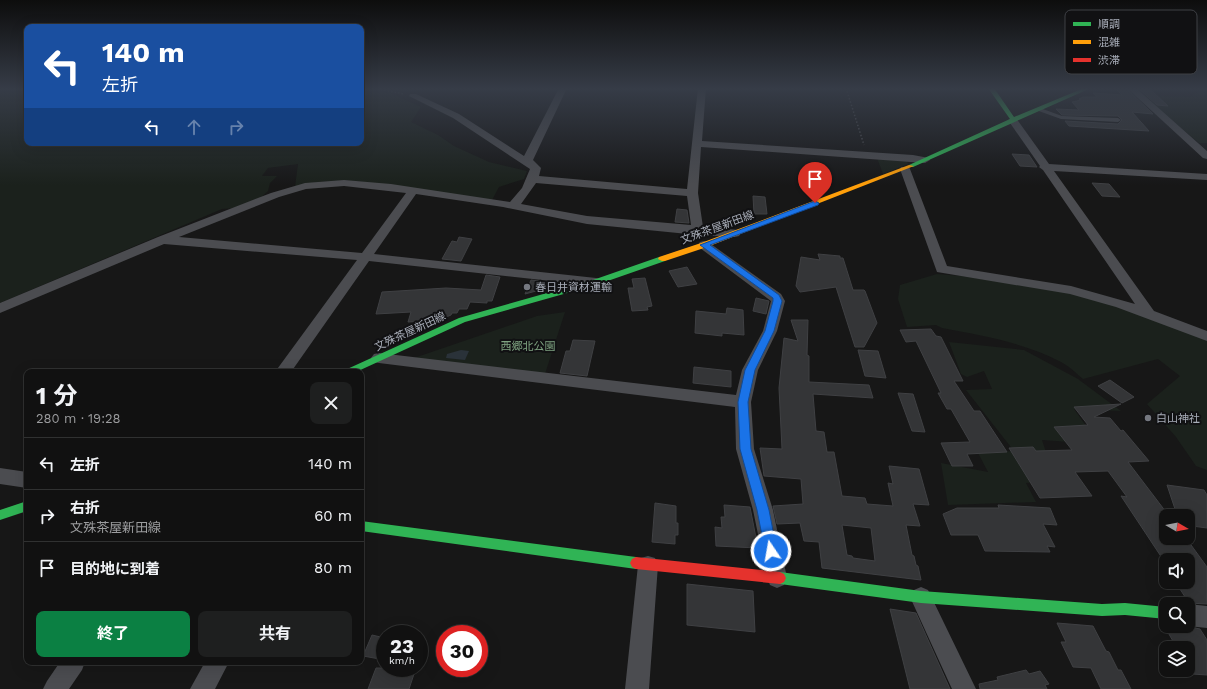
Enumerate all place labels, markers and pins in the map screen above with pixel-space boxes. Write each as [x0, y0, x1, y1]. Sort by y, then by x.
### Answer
pin [798, 162, 832, 203]
place label: 春日井資材運輸 [535, 281, 612, 294]
marker: 春日井資材運輸 [522, 282, 532, 292]
place label: 白山神社 [1156, 412, 1200, 425]
marker: 白山神社 [1143, 413, 1153, 423]

